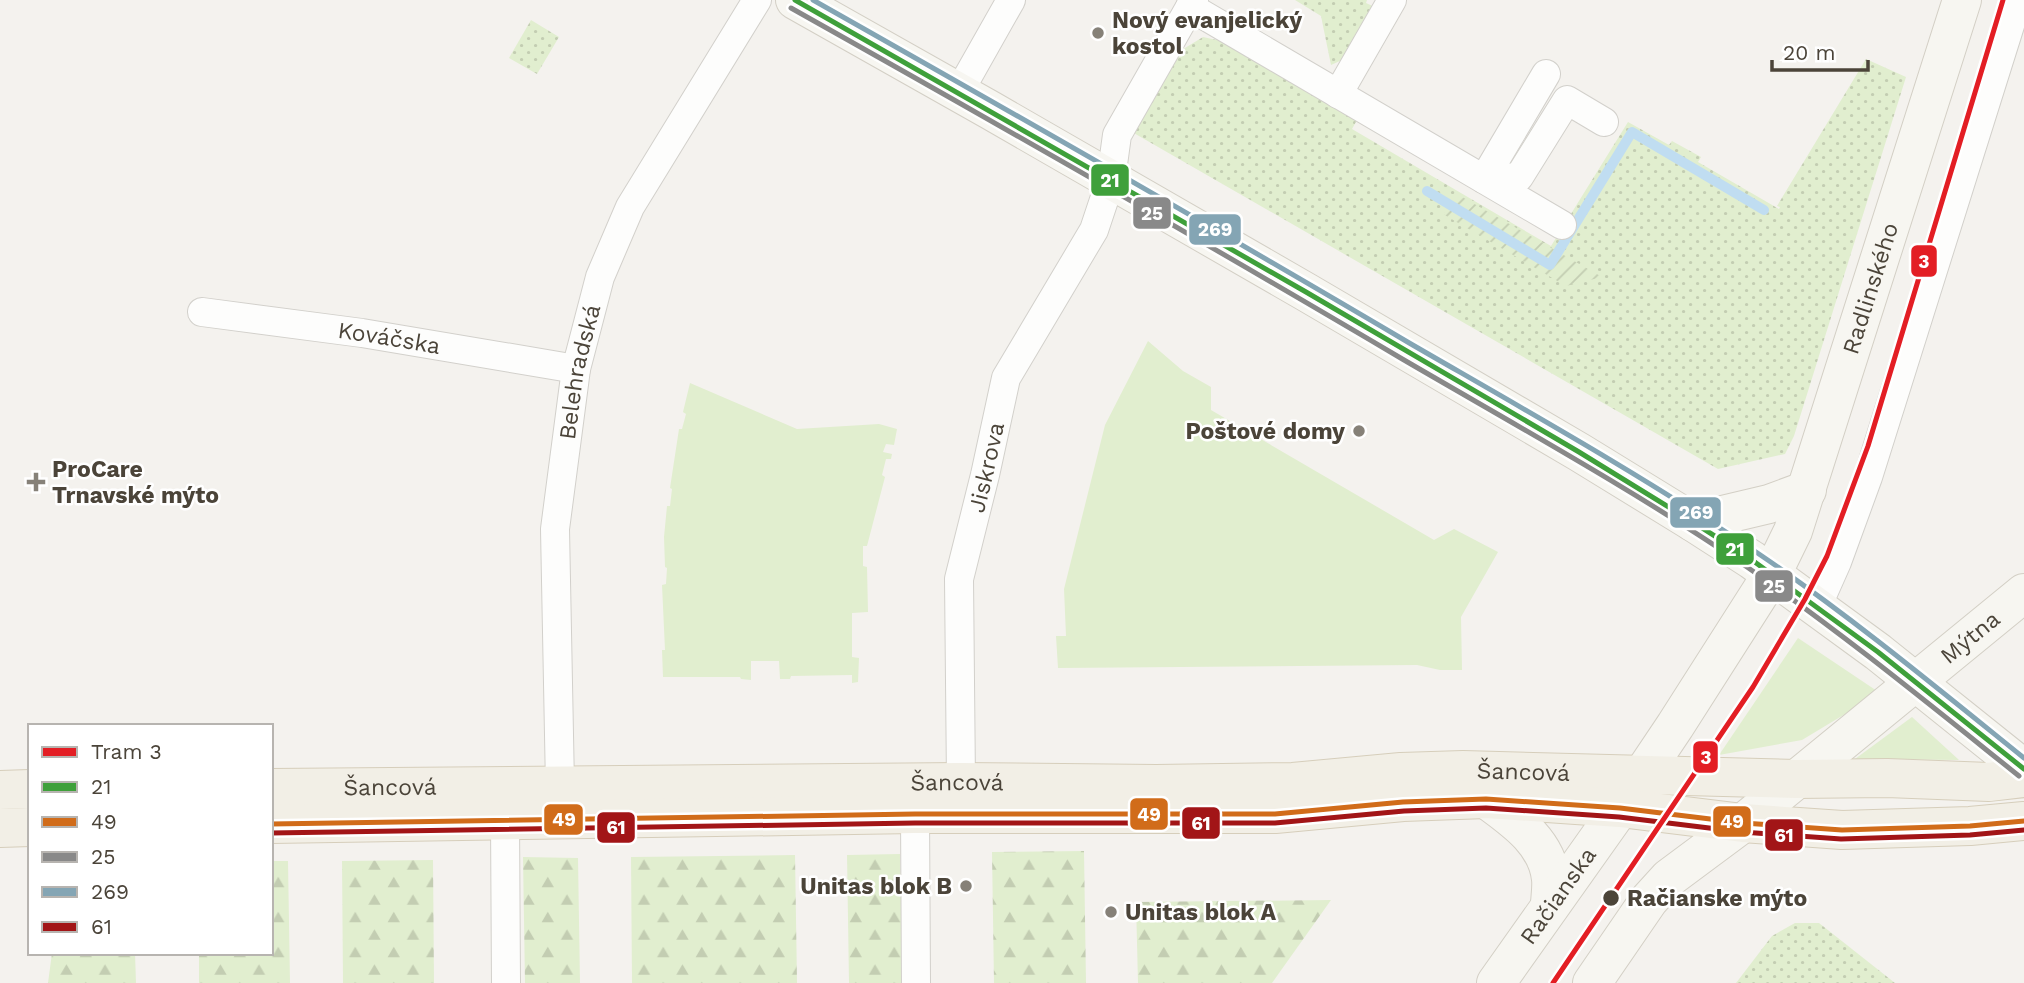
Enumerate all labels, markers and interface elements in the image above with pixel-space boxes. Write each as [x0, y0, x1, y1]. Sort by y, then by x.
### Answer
place label: Nový evanjelický kostol [1112, 7, 1302, 60]
marker: Nový evanjelický kostol [1090, 25, 1106, 41]
scale bar [1772, 28, 1868, 72]
text: 20 m [1783, 40, 1835, 65]
line badge: 21 [1090, 163, 1130, 197]
text: 21 [1100, 169, 1120, 192]
line badge: 25 [1132, 196, 1172, 230]
text: 25 [1141, 202, 1163, 225]
line badge: 269 [1188, 213, 1242, 246]
text: 269 [1198, 218, 1232, 241]
street label: Radlinského [1837, 220, 1904, 358]
line badge: 3 [1910, 244, 1938, 278]
text: 3 [1918, 250, 1930, 273]
street label: Belehradská [554, 302, 606, 441]
street label: Kováčska [336, 317, 442, 360]
place label: Poštové domy [1185, 418, 1345, 445]
street label: Jiskrova [963, 420, 1010, 515]
marker: Poštové domy [1351, 423, 1367, 439]
place label: ProCare Trnavské mýto [52, 456, 219, 509]
marker: ProCare Trnavské mýto [26, 472, 46, 492]
line badge: 269 [1669, 496, 1722, 529]
text: 269 [1679, 501, 1713, 524]
line badge: 21 [1715, 532, 1755, 566]
text: 21 [1725, 538, 1745, 561]
line badge: 25 [1754, 569, 1794, 603]
text: 25 [1763, 575, 1785, 598]
street label: Mýtna [1935, 605, 2005, 670]
legend [28, 724, 273, 955]
text: Tram 3 [91, 739, 162, 764]
line badge: 3 [1692, 740, 1719, 774]
text: 3 [1700, 746, 1712, 769]
street label: Šancová [1476, 756, 1570, 787]
street label: Šancová [910, 768, 1004, 796]
street label: Šancová [343, 773, 437, 801]
text: 21 [91, 774, 111, 799]
line badge: 49 [1129, 797, 1169, 831]
line badge: 49 [543, 803, 584, 836]
text: 49 [1137, 803, 1161, 826]
line badge: 49 [1712, 805, 1752, 838]
line badge: 61 [1181, 806, 1221, 840]
text: 49 [552, 808, 576, 831]
text: 49 [91, 809, 117, 834]
text: 49 [1720, 810, 1744, 833]
line badge: 61 [596, 811, 636, 844]
text: 61 [1191, 812, 1211, 835]
text: 61 [606, 816, 626, 839]
line badge: 61 [1764, 818, 1804, 852]
text: 61 [1774, 824, 1794, 847]
street label: Račianska [1515, 842, 1602, 950]
text: 25 [91, 844, 115, 869]
place label: Unitas blok B [800, 873, 952, 900]
marker: Unitas blok B [958, 878, 974, 894]
text: 269 [91, 879, 129, 904]
place label: Račianske mýto [1627, 885, 1807, 912]
marker: Račianske mýto [1601, 888, 1621, 908]
place label: Unitas blok A [1125, 899, 1276, 926]
marker: Unitas blok A [1103, 904, 1119, 920]
text: 61 [91, 914, 112, 939]

